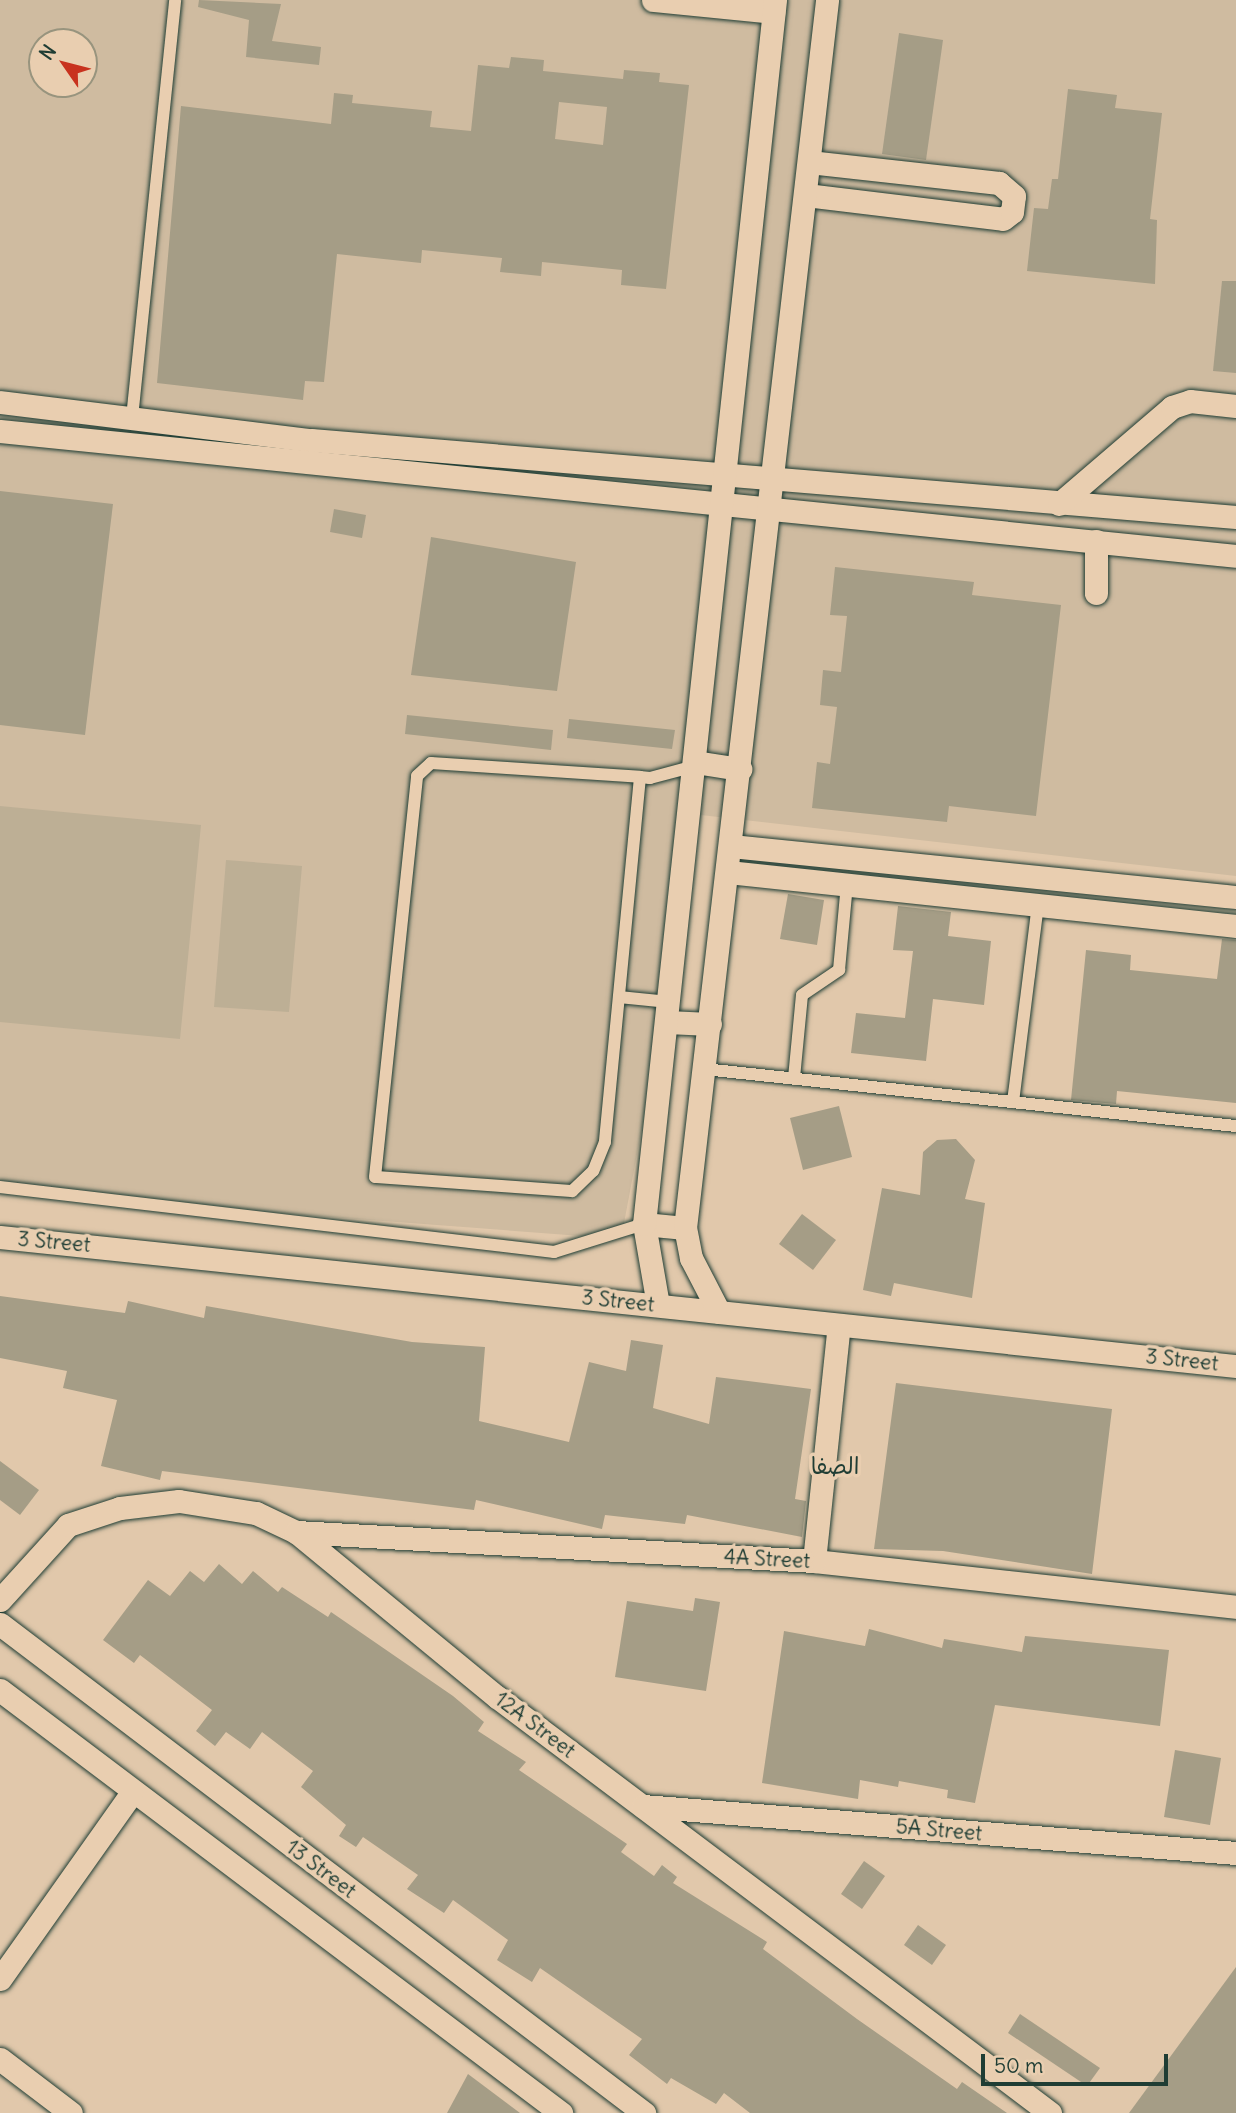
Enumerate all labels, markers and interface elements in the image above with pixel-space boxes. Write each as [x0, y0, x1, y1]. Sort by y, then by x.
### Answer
north arrow [28, 28, 98, 98]
text: N [34, 40, 61, 64]
street label: 3 Street [17, 1226, 91, 1258]
street label: 3 Street [580, 1285, 656, 1317]
street label: 3 Street [1144, 1344, 1220, 1376]
district label: الصفا [811, 1452, 859, 1480]
street label: 4A Street [723, 1544, 811, 1574]
street label: 12A Street [490, 1687, 580, 1763]
street label: 5A Street [895, 1814, 983, 1846]
street label: 13 Street [281, 1834, 361, 1904]
scale bar [984, 2039, 1171, 2084]
text: 50 m [994, 2052, 1043, 2079]

